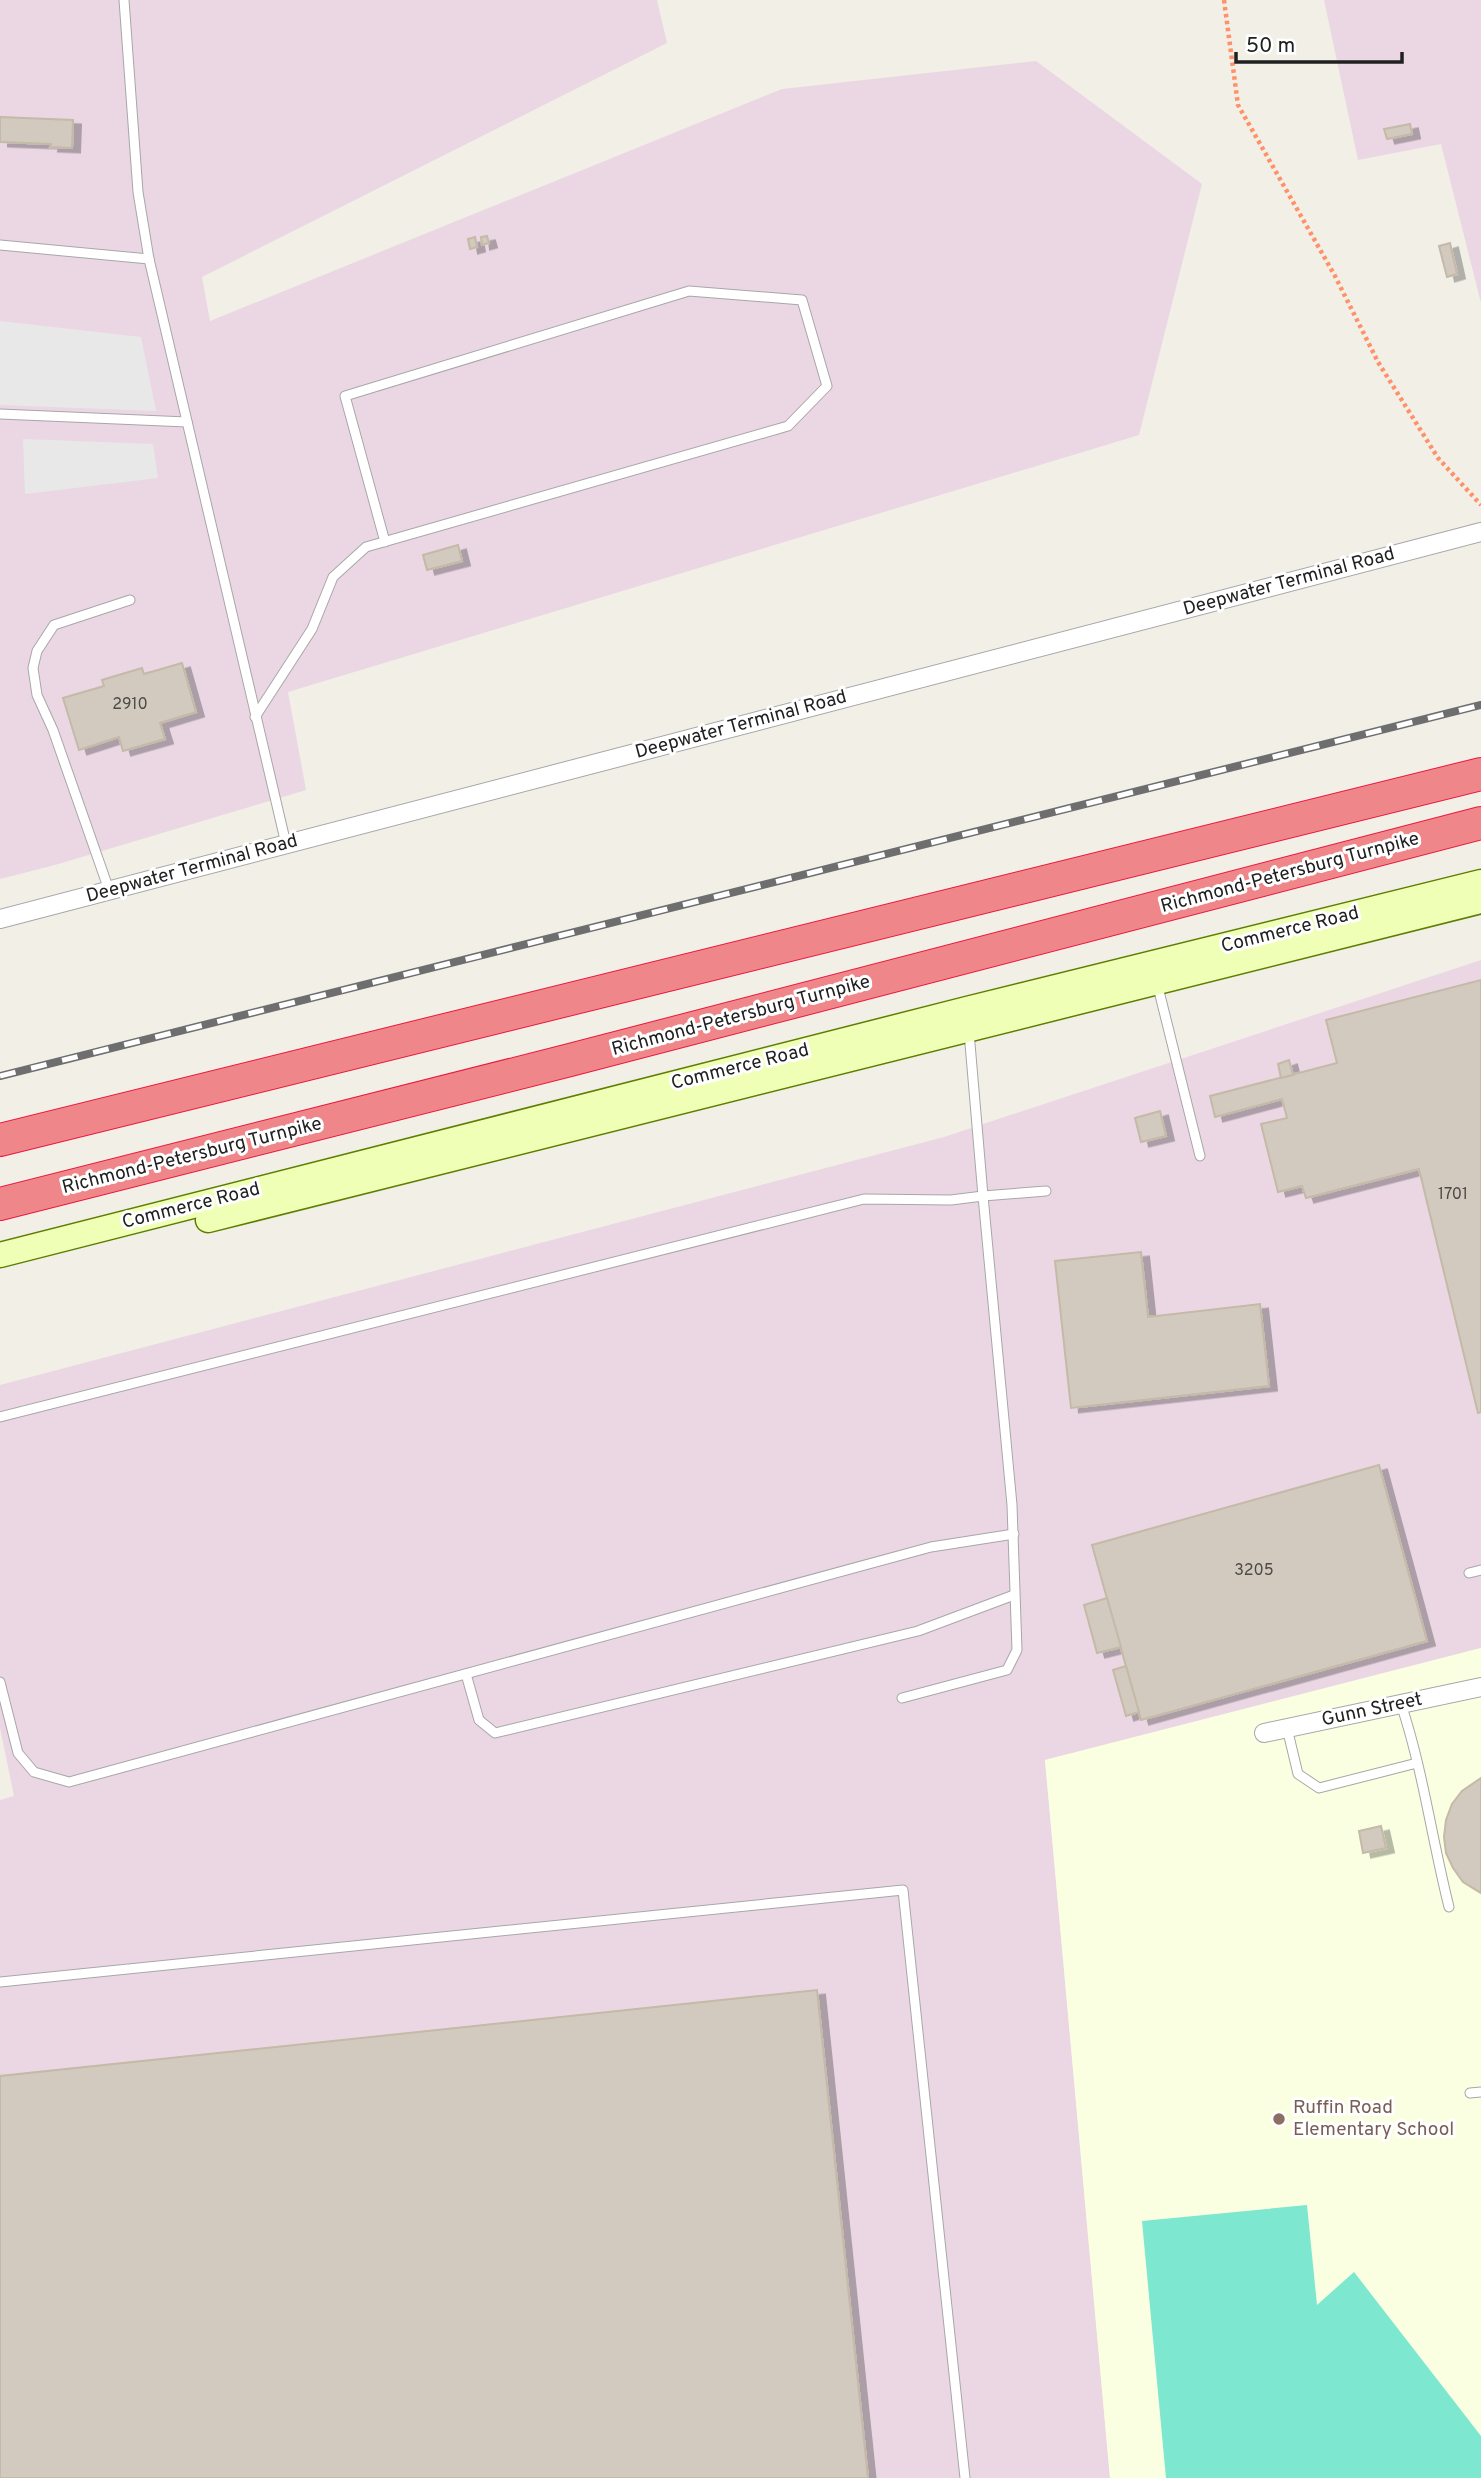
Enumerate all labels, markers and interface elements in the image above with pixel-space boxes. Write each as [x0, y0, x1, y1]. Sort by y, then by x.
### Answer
scale bar [1236, 21, 1402, 65]
text: 50 m [1246, 33, 1295, 60]
street label: Deepwater Terminal Road [1181, 542, 1397, 622]
street label: Deepwater Terminal Road [633, 685, 849, 765]
house number: 2910 [112, 695, 148, 715]
street label: Richmond-Petersburg Turnpike [1158, 827, 1422, 919]
street label: Deepwater Terminal Road [84, 829, 300, 909]
street label: Commerce Road [1219, 901, 1361, 959]
street label: Richmond-Petersburg Turnpike [609, 970, 873, 1062]
street label: Commerce Road [669, 1038, 811, 1096]
street label: Richmond-Petersburg Turnpike [60, 1112, 324, 1200]
street label: Commerce Road [120, 1177, 262, 1235]
house number: 1701 [1438, 1185, 1468, 1205]
house number: 3205 [1234, 1561, 1274, 1581]
street label: Gunn Street [1319, 1688, 1425, 1732]
place label: Ruffin Road Elementary School [1293, 2096, 1454, 2142]
marker: Ruffin Road Elementary School [1271, 2111, 1287, 2127]

